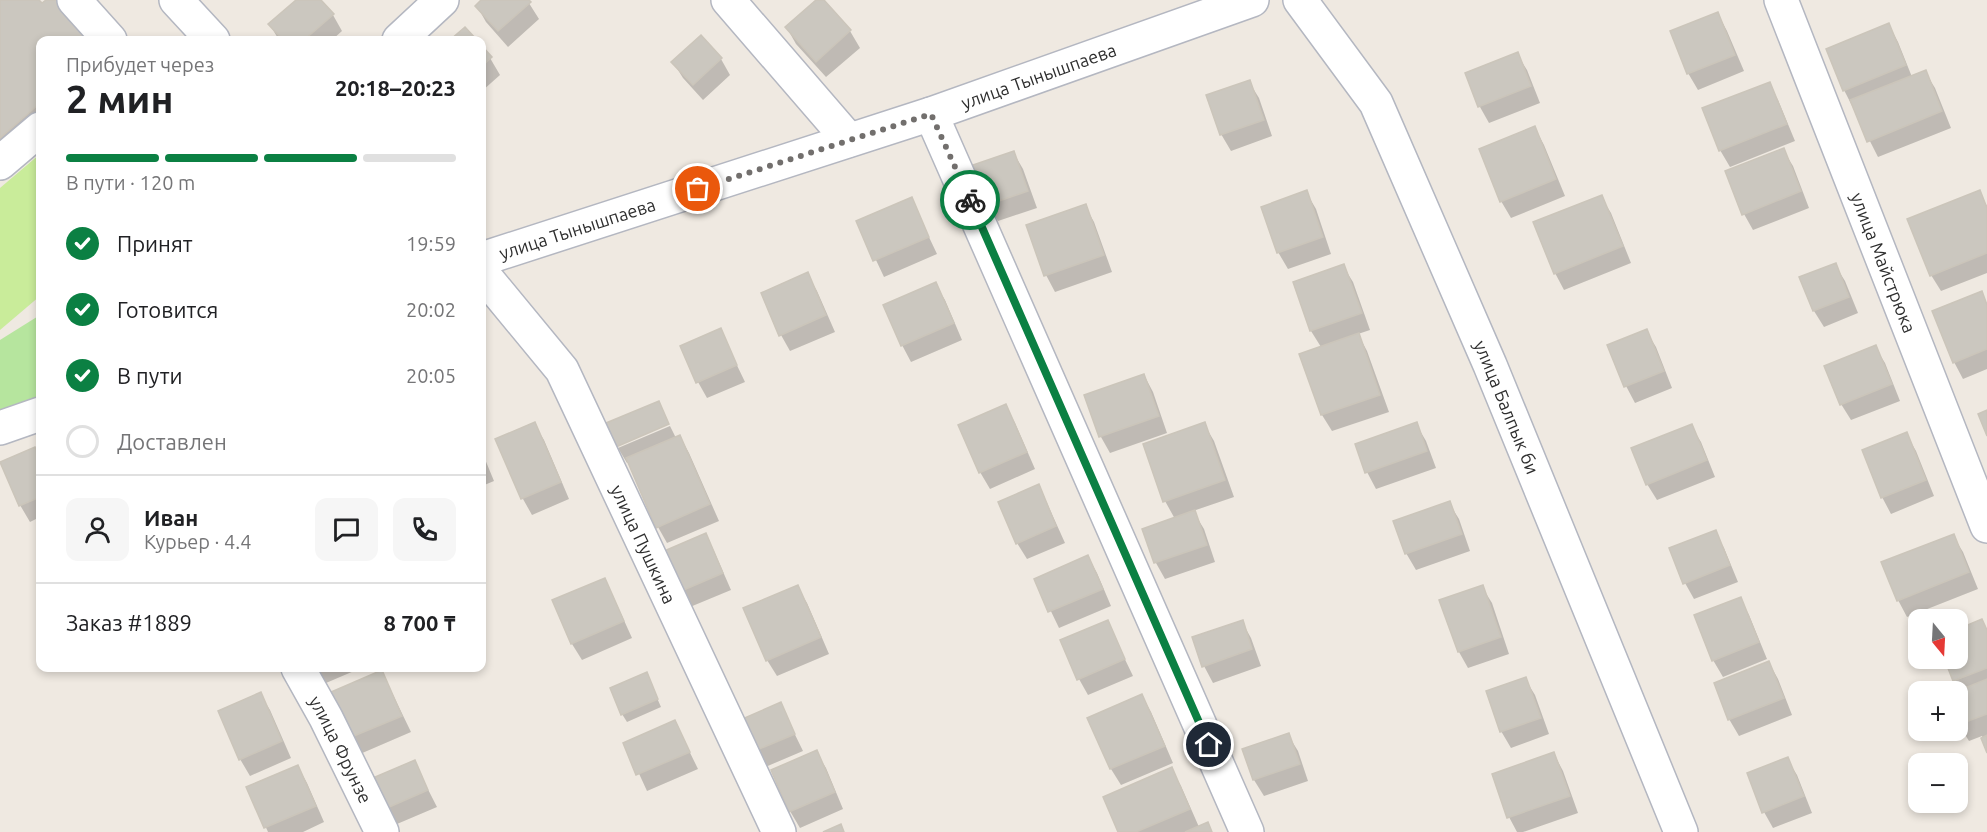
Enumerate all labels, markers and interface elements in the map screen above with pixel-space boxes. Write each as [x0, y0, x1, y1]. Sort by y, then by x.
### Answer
street label: улица Тынышпаева [958, 39, 1119, 113]
text: Прибудет через [66, 53, 214, 76]
text: 20:18–20:23 [335, 75, 456, 100]
text: 2 мин [66, 77, 174, 120]
pin [672, 163, 723, 214]
courier [940, 170, 1000, 230]
text: В пути · 120 m [66, 171, 195, 194]
icon: bag [681, 172, 714, 205]
icon: bike [954, 184, 987, 217]
street label: улица Майстрюка [1847, 190, 1920, 336]
street label: улица Тынышпаева [496, 194, 658, 263]
icon: check [66, 227, 99, 260]
text: Принят [117, 231, 193, 256]
text: 19:59 [406, 232, 456, 255]
icon: check [66, 293, 99, 326]
text: Готовится [117, 297, 218, 322]
text: 20:02 [406, 298, 456, 321]
street label: улица Балпык би [1470, 337, 1543, 477]
icon: check [66, 359, 99, 392]
text: В пути [117, 363, 183, 388]
text: 20:05 [406, 364, 456, 387]
text: Доставлен [117, 429, 227, 454]
street label: улица Пушкина [607, 481, 680, 607]
button: person [66, 498, 129, 561]
button: chat [315, 498, 378, 561]
button: phone [393, 498, 456, 561]
text: Иван [144, 505, 198, 530]
text: Курьер · 4.4 [144, 530, 251, 553]
north arrow [1908, 609, 1968, 669]
map controls [1908, 609, 1968, 813]
text: Заказ #1889 [66, 610, 192, 635]
text: 8 700 ₸ [384, 610, 456, 635]
button: + [1908, 681, 1968, 741]
street label: улица Фрунзе [306, 692, 376, 806]
pin [1183, 719, 1234, 770]
icon: home [1192, 728, 1225, 761]
button: − [1908, 753, 1968, 813]

